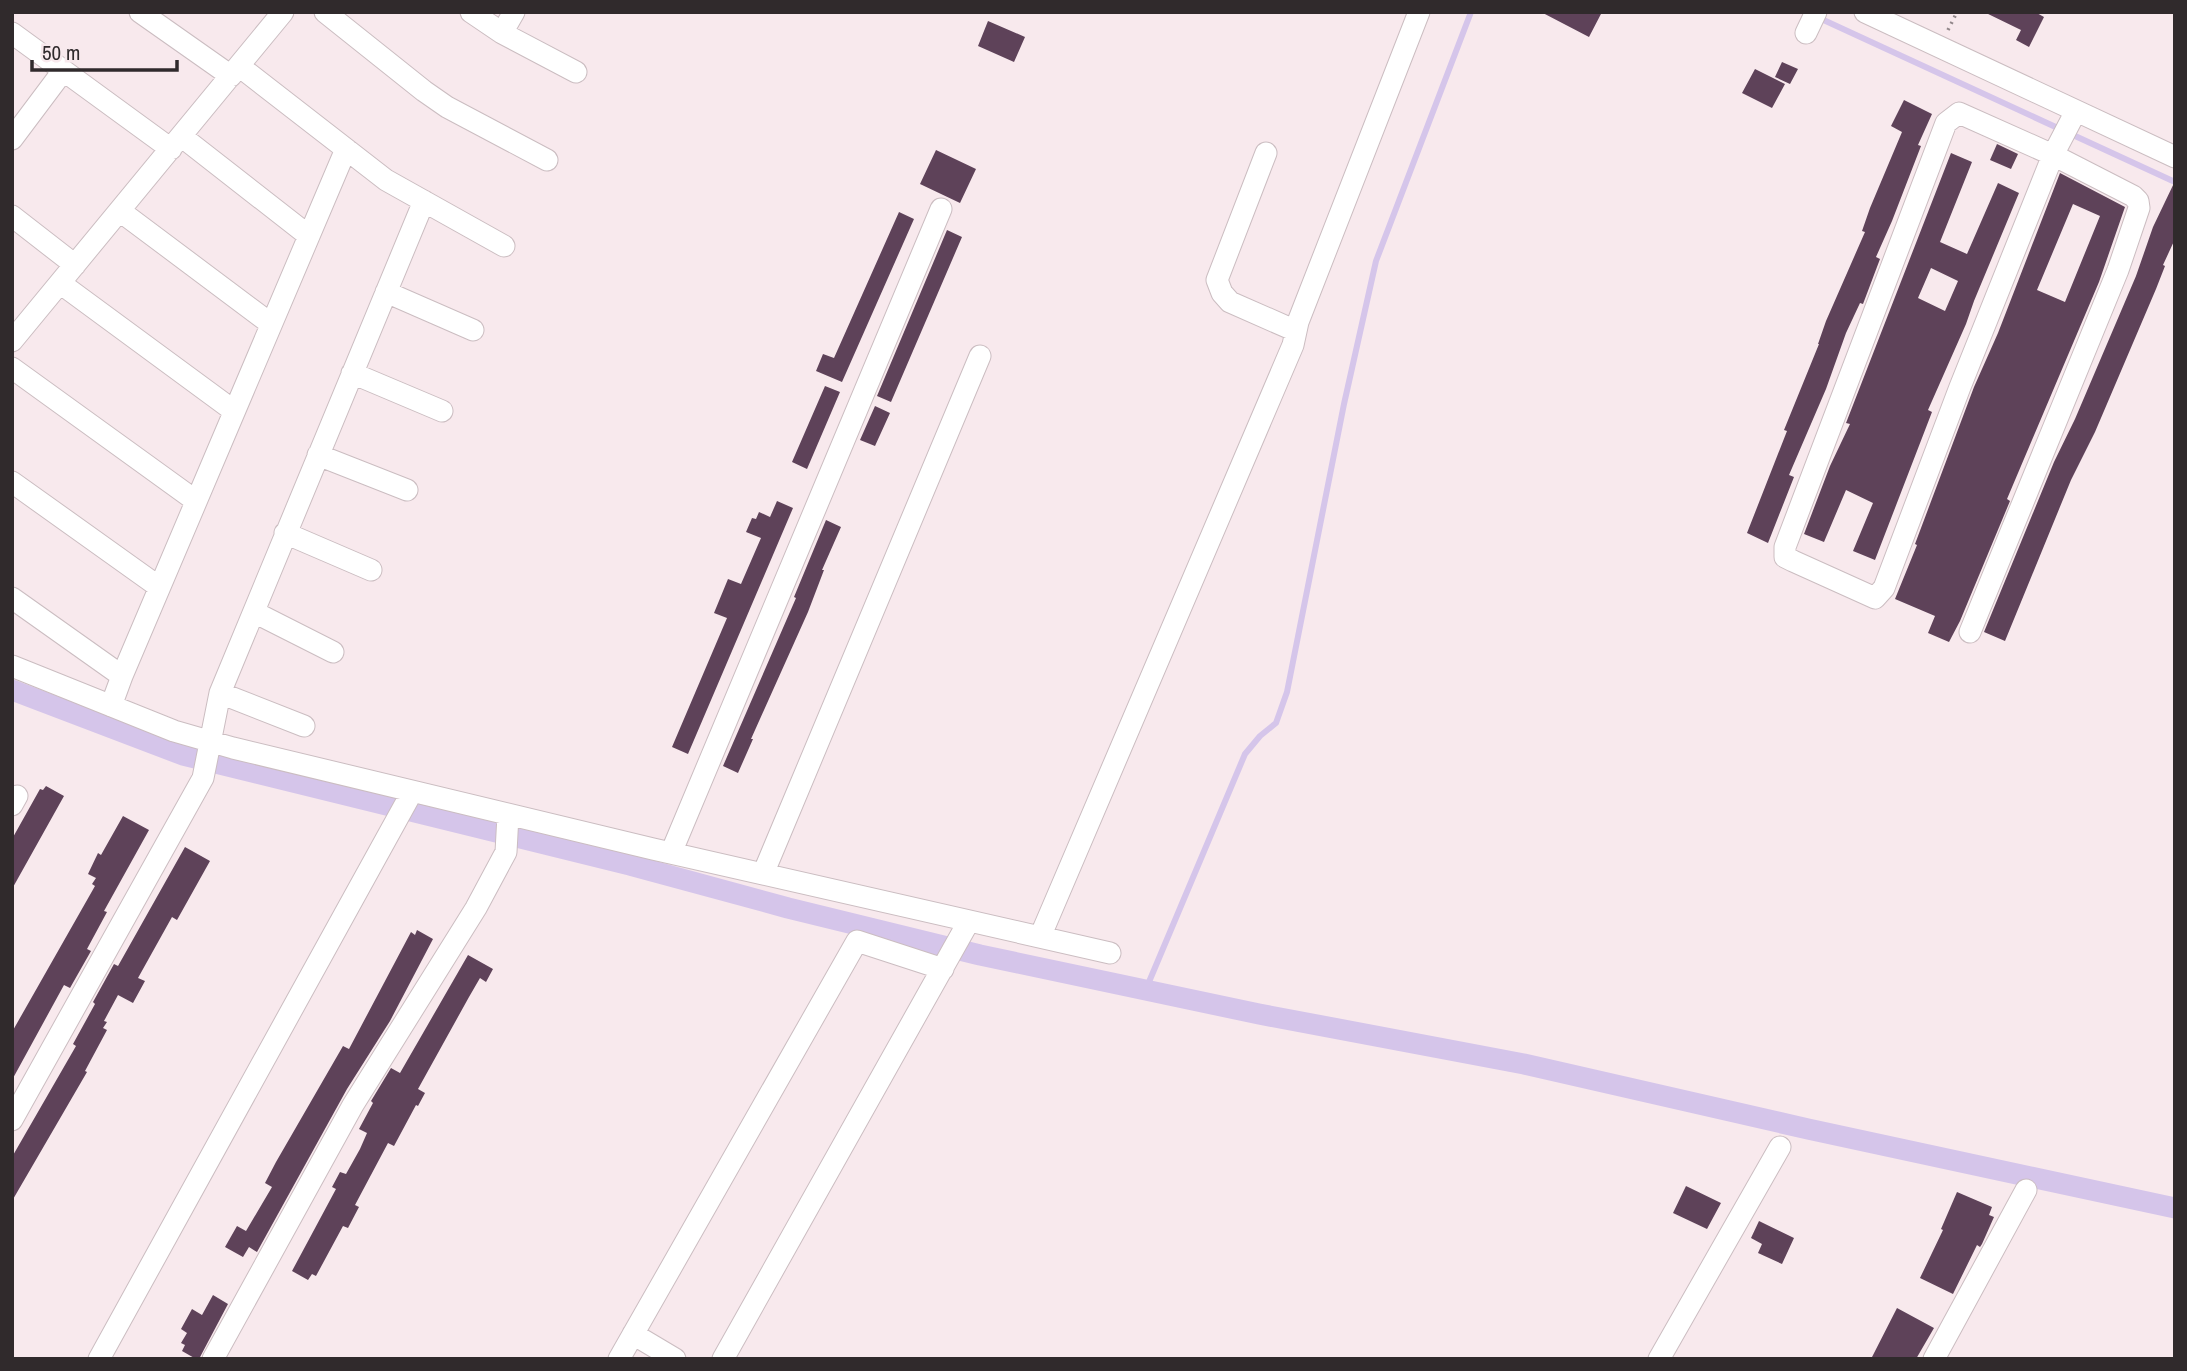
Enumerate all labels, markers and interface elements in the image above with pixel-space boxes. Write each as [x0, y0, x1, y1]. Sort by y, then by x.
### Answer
scale bar [32, 28, 177, 72]
text: 50 m [42, 38, 80, 67]

